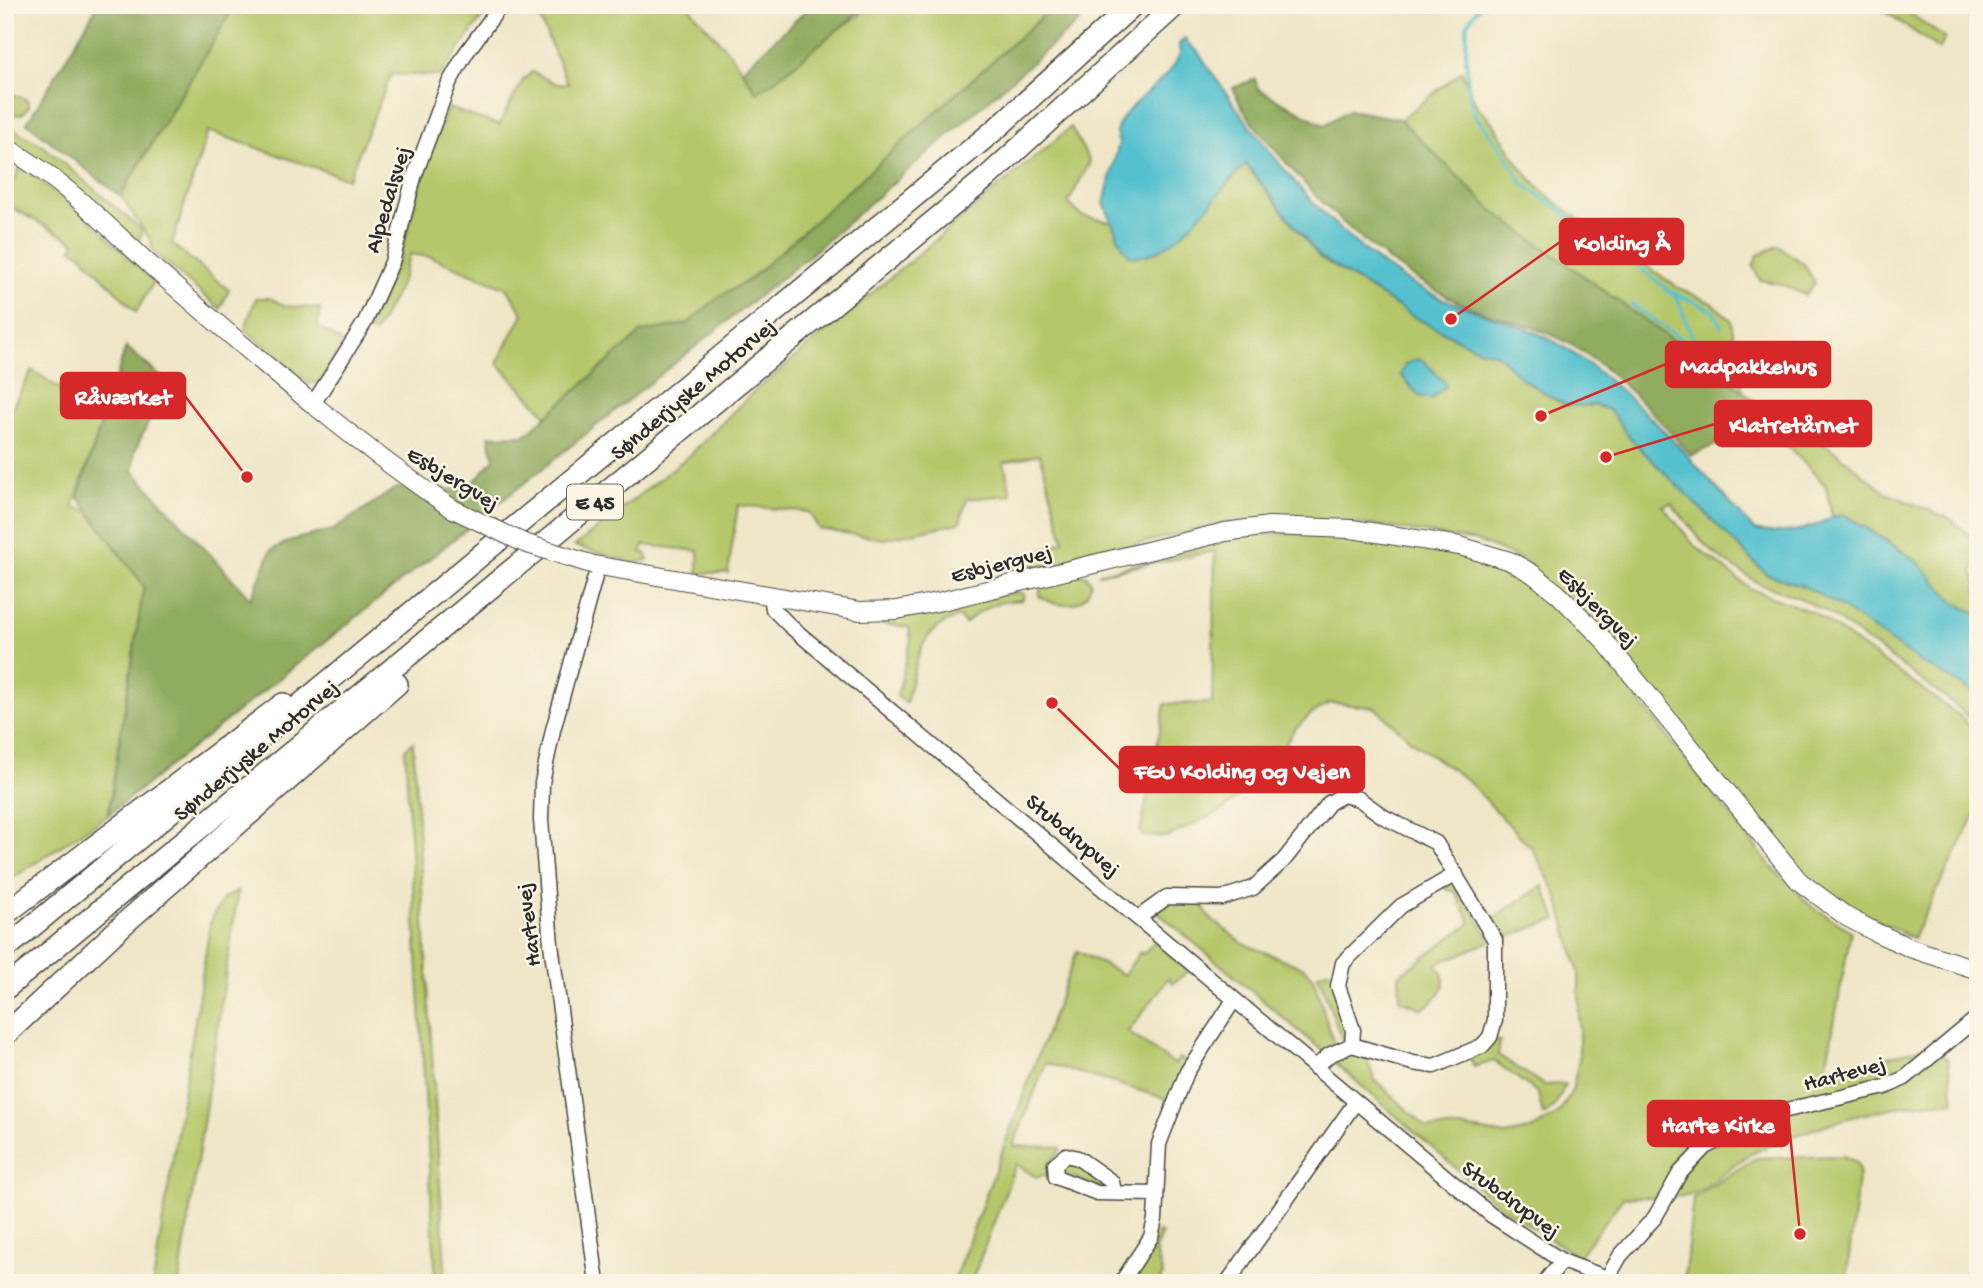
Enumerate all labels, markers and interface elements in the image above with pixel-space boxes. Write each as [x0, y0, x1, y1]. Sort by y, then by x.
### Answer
street label: Alpedalsvej [360, 143, 418, 257]
callout: Kolding Å [1560, 219, 1683, 264]
text: Kolding Å [1573, 230, 1671, 260]
street label: Sønderjyske Motorvej [606, 314, 782, 468]
callout: Madpakkehus [1666, 342, 1830, 387]
text: Madpakkehus [1680, 354, 1817, 383]
callout: Råværket [61, 373, 185, 418]
text: Råværket [74, 385, 173, 414]
callout: Klatretårnet [1715, 401, 1871, 446]
text: Klatretårnet [1728, 413, 1859, 442]
street label: Esbjergvej [401, 442, 503, 518]
road number: E 45 [567, 484, 623, 520]
street label: Esbjergvej [948, 540, 1055, 591]
street label: Esbjergvej [1550, 562, 1643, 655]
street label: Sønderjyske Motorvej [169, 675, 345, 829]
callout: FGU Kolding og Vejen [1120, 747, 1364, 792]
text: FGU Kolding og Vejen [1133, 759, 1351, 788]
street label: Stubdrupvej [1019, 789, 1125, 884]
street label: Hartevej [512, 881, 549, 968]
street label: Hartevej [1801, 1051, 1889, 1099]
callout: Harte Kirke [1648, 1101, 1789, 1146]
text: Harte Kirke [1661, 1113, 1776, 1142]
street label: Stubdrupvej [1455, 1156, 1565, 1246]

